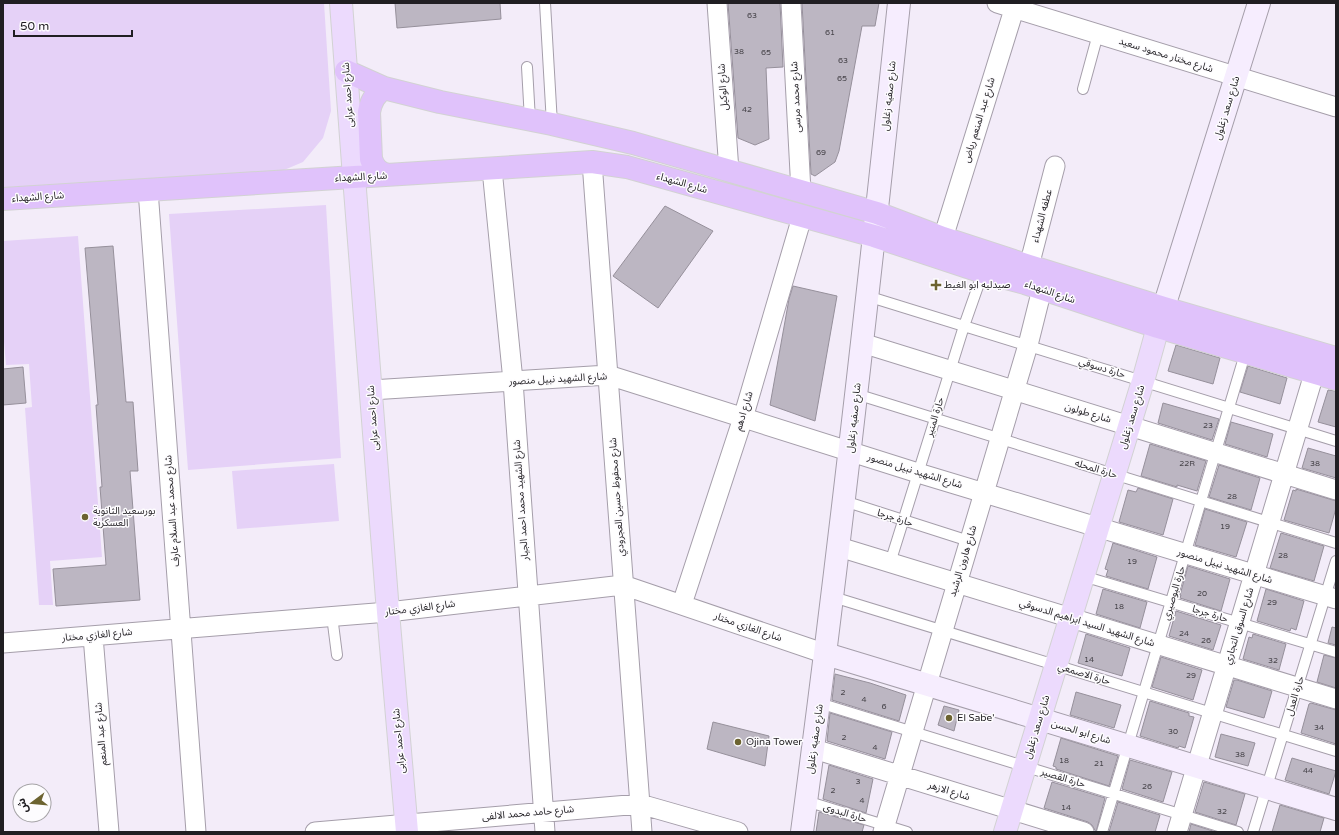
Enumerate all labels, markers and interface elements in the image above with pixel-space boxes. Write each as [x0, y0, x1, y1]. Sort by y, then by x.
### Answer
house number: 63 [747, 11, 757, 20]
scale bar [14, 12, 132, 38]
text: 50 m [20, 19, 49, 33]
house number: 61 [825, 28, 835, 37]
street label: شارع مختار محمود سعيد [1117, 35, 1215, 76]
house number: 38 [734, 47, 744, 56]
house number: 65 [761, 48, 771, 57]
house number: 63 [838, 56, 848, 65]
street label: شارع صفيه زغلول [879, 60, 900, 132]
street label: شارع محمد مرسى [788, 61, 805, 133]
street label: شارع احمد عرابى [340, 62, 357, 128]
street label: شارع الوكيل [715, 63, 732, 111]
house number: 65 [837, 74, 847, 83]
street label: شارع سعد زغلول [1212, 74, 1243, 142]
street label: شارع عبد المنعم رياض [960, 76, 999, 164]
house number: 42 [742, 105, 752, 114]
house number: 69 [816, 148, 826, 157]
street label: شارع الشهداء [334, 170, 388, 185]
street label: شارع الشهداء [655, 170, 709, 197]
street label: عطفه الشهداء [1029, 188, 1055, 244]
street label: شارع الشهداء [11, 189, 65, 206]
street label: شارع الشهداء [1023, 278, 1077, 307]
place label: صيدليه ابو الغيط [944, 279, 1011, 291]
marker: صيدليه ابو الغيط [931, 280, 941, 290]
street label: حارة دسوقي [1077, 355, 1127, 382]
street label: شارع الشهيد نبيل منصور [507, 370, 608, 389]
street label: شارع صفيه زغلول [844, 382, 865, 454]
street label: شارع سعد زغلول [1117, 383, 1148, 451]
street label: شارع احمد عرابى [365, 385, 382, 451]
street label: شارع ادهم [732, 390, 757, 432]
street label: حارة المنير [923, 396, 947, 439]
street label: شارع طولون [1063, 400, 1113, 427]
house number: 23 [1203, 421, 1213, 430]
street label: شارع محفوظ حسين العجرودي [607, 437, 628, 557]
street label: شارع الشهيد محمد احمد الجيار [511, 439, 532, 562]
street label: شارع الشهيد نبيل منصور [865, 451, 964, 492]
street label: شارع محمد عبد السلام عارف [162, 455, 184, 567]
street label: حارة المحله [1073, 457, 1119, 481]
house number: 22R [1179, 459, 1195, 468]
house number: 38 [1310, 459, 1320, 468]
house number: 28 [1227, 492, 1237, 501]
place label: بورسعيد الثانوية العسكرية [93, 505, 156, 529]
street label: حارة جرجا [876, 507, 915, 529]
marker: بورسعيد الثانوية العسكرية [80, 512, 90, 522]
house number: 19 [1220, 522, 1230, 531]
street label: شارع هارون الرشيد [946, 524, 981, 598]
street label: شارع الشهيد نبيل منصور [1175, 546, 1274, 587]
house number: 28 [1278, 551, 1288, 560]
house number: 19 [1127, 557, 1137, 566]
street label: حارة البوصيري [1160, 564, 1189, 622]
street label: شارع السوق التجاري [1222, 586, 1258, 666]
house number: 20 [1197, 589, 1207, 598]
street label: شارع الشهيد السيد ابراهيم الدسوقي [1017, 597, 1156, 651]
street label: شارع الغازي مختار [383, 598, 456, 620]
house number: 29 [1267, 598, 1277, 607]
house number: 18 [1114, 602, 1124, 611]
street label: حارة جرجا [1191, 603, 1230, 625]
street label: شارع الغازي مختار [711, 609, 784, 646]
street label: شارع الغازي مختار [60, 626, 133, 645]
house number: 24 [1179, 629, 1189, 638]
house number: 26 [1201, 636, 1211, 645]
house number: 14 [1084, 655, 1094, 664]
house number: 32 [1268, 656, 1278, 665]
street label: حارة الاصمعي [1056, 660, 1112, 689]
house number: 29 [1186, 671, 1196, 680]
street label: حارة العدل [1283, 674, 1307, 717]
house number: 2 [840, 688, 846, 697]
street label: شارع سعد زغلول [1022, 693, 1053, 761]
house number: 4 [861, 695, 867, 704]
street label: شارع عبد المنعم [92, 702, 111, 766]
house number: 6 [881, 702, 887, 711]
street label: شارع صفيه زغلول [804, 703, 827, 775]
street label: شارع احمد عرابى [390, 708, 409, 774]
place label: El Sabe' [957, 712, 994, 724]
marker: El Sabe' [944, 713, 954, 723]
street label: شارع ابو الحسن [1049, 717, 1112, 748]
house number: 34 [1314, 723, 1324, 732]
house number: 30 [1168, 727, 1178, 736]
house number: 2 [841, 733, 847, 742]
place label: Ojina Tower [746, 736, 802, 748]
marker: Ojina Tower [733, 737, 743, 747]
house number: 4 [872, 743, 878, 752]
house number: 38 [1235, 750, 1245, 759]
house number: 18 [1059, 756, 1069, 765]
house number: 21 [1094, 759, 1104, 768]
street label: حارة القصير [1038, 765, 1087, 790]
house number: 44 [1303, 766, 1313, 775]
house number: 3 [855, 777, 861, 786]
street label: شارع الازهر [925, 779, 972, 804]
house number: 26 [1142, 782, 1152, 791]
north arrow [12, 783, 52, 823]
house number: 2 [830, 786, 836, 795]
house number: 4 [859, 796, 865, 805]
text: ش [15, 797, 31, 815]
street label: حارة البدوى [822, 801, 868, 825]
street label: شارع حامد محمد الالفى [481, 803, 575, 824]
house number: 14 [1061, 803, 1071, 812]
house number: 32 [1217, 807, 1227, 816]

